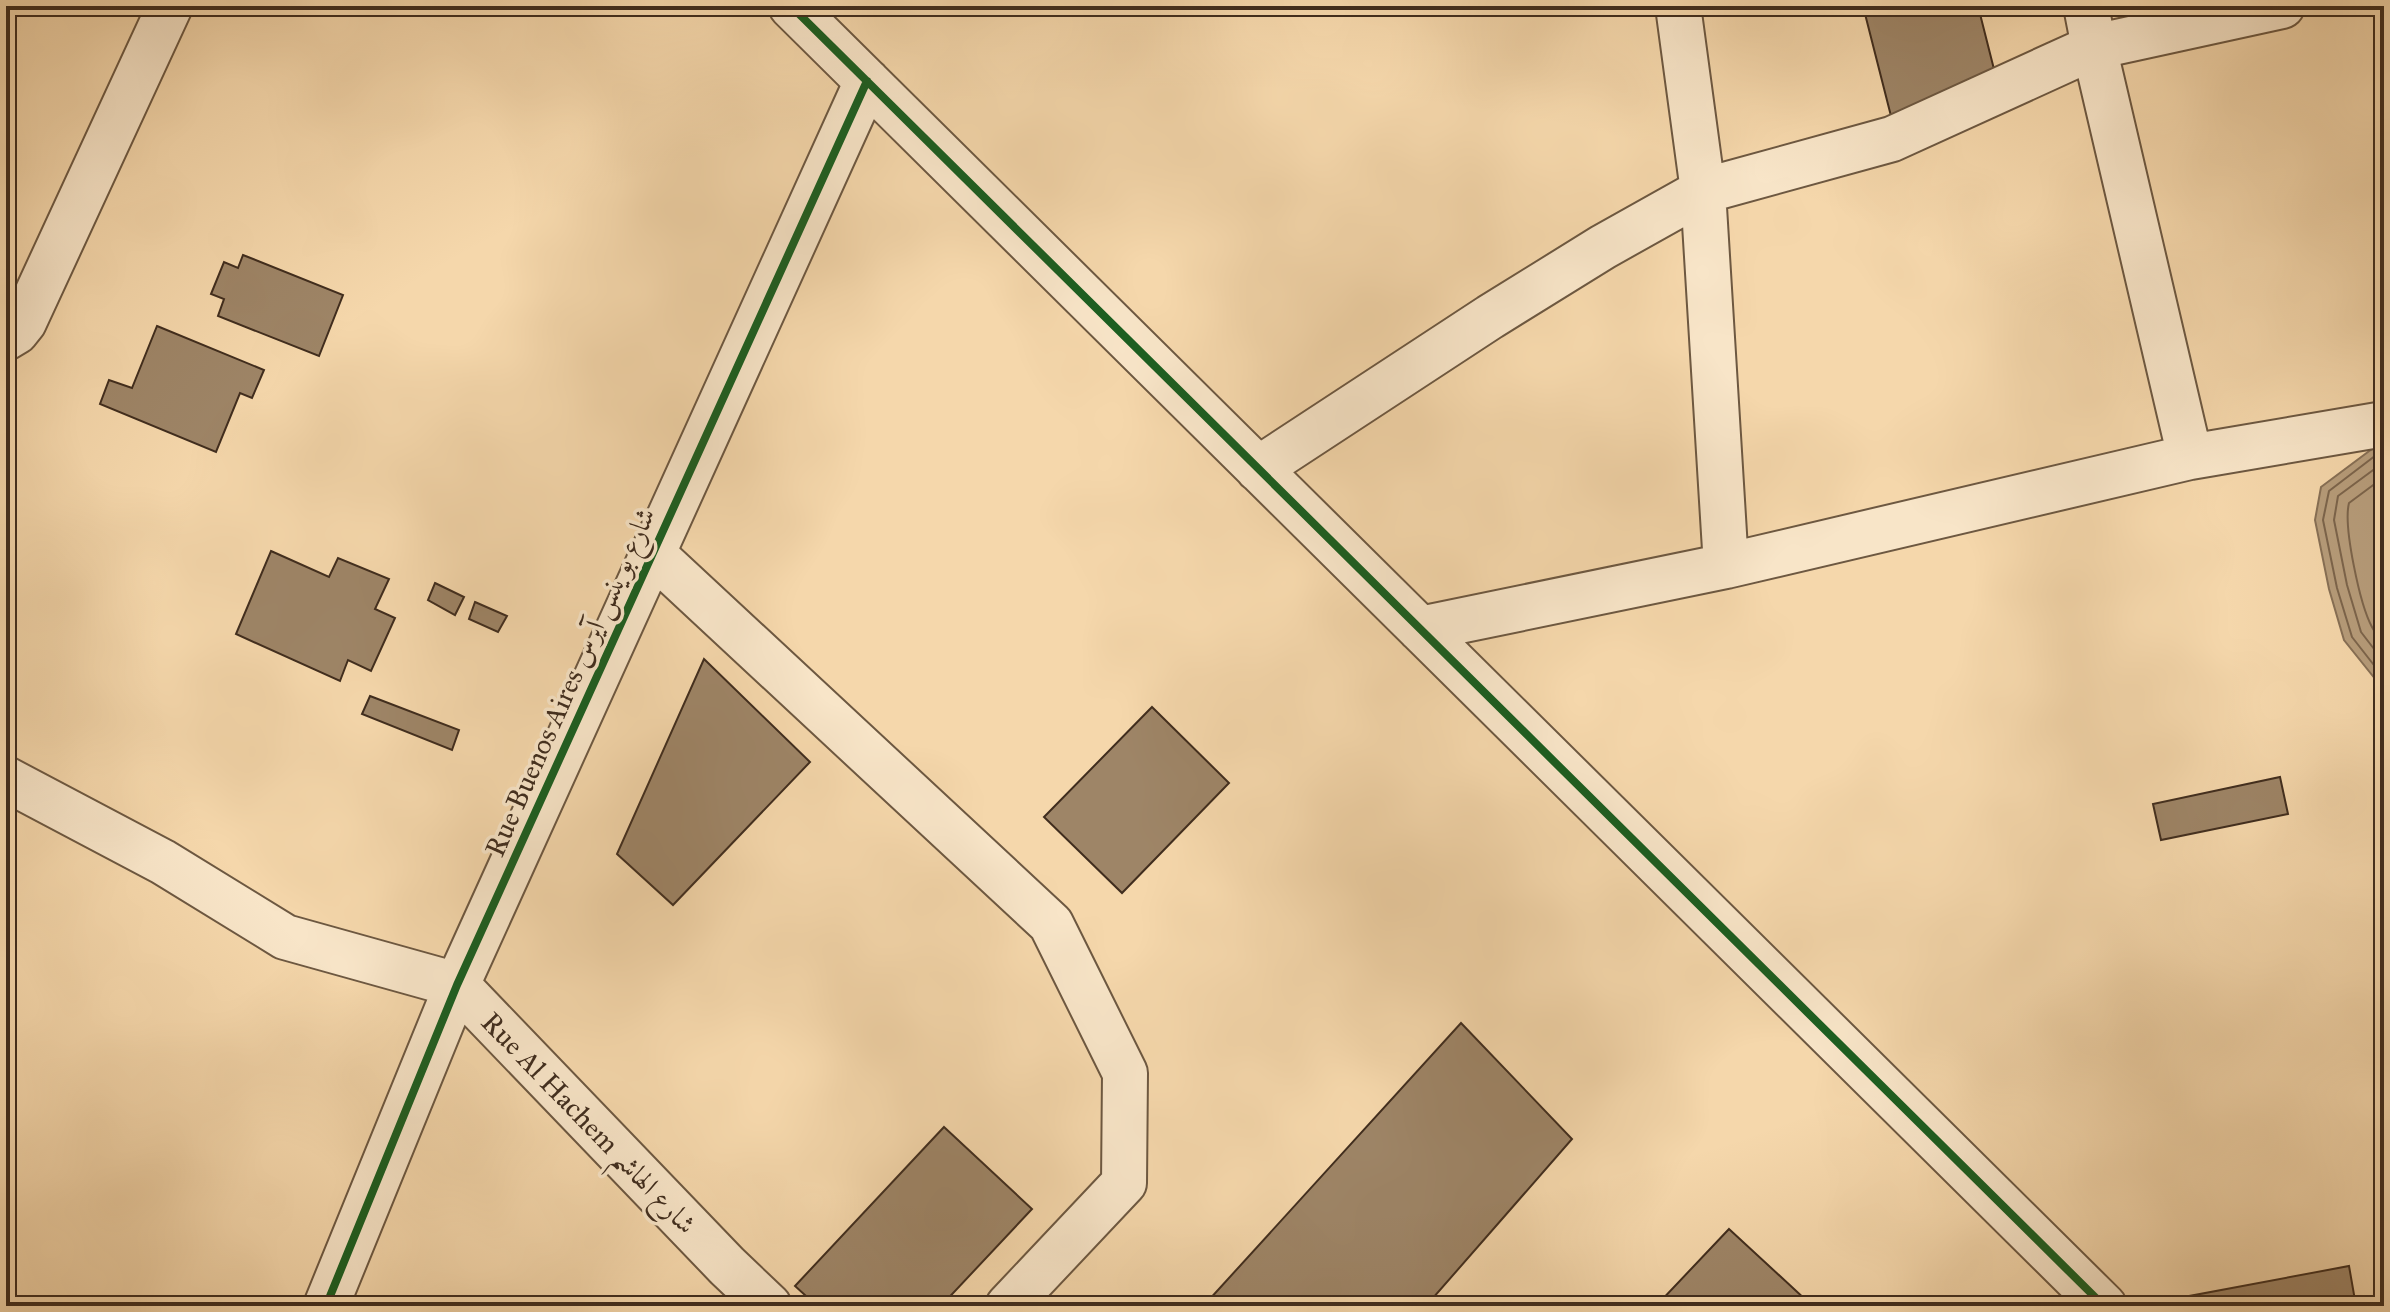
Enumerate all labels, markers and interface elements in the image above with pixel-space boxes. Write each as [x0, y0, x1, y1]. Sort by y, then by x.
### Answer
street label: Rue Buenos Aires شارع بوينس آيرس [477, 502, 668, 864]
street label: Rue Al Hachem شارع الهاشم [467, 1005, 704, 1248]

